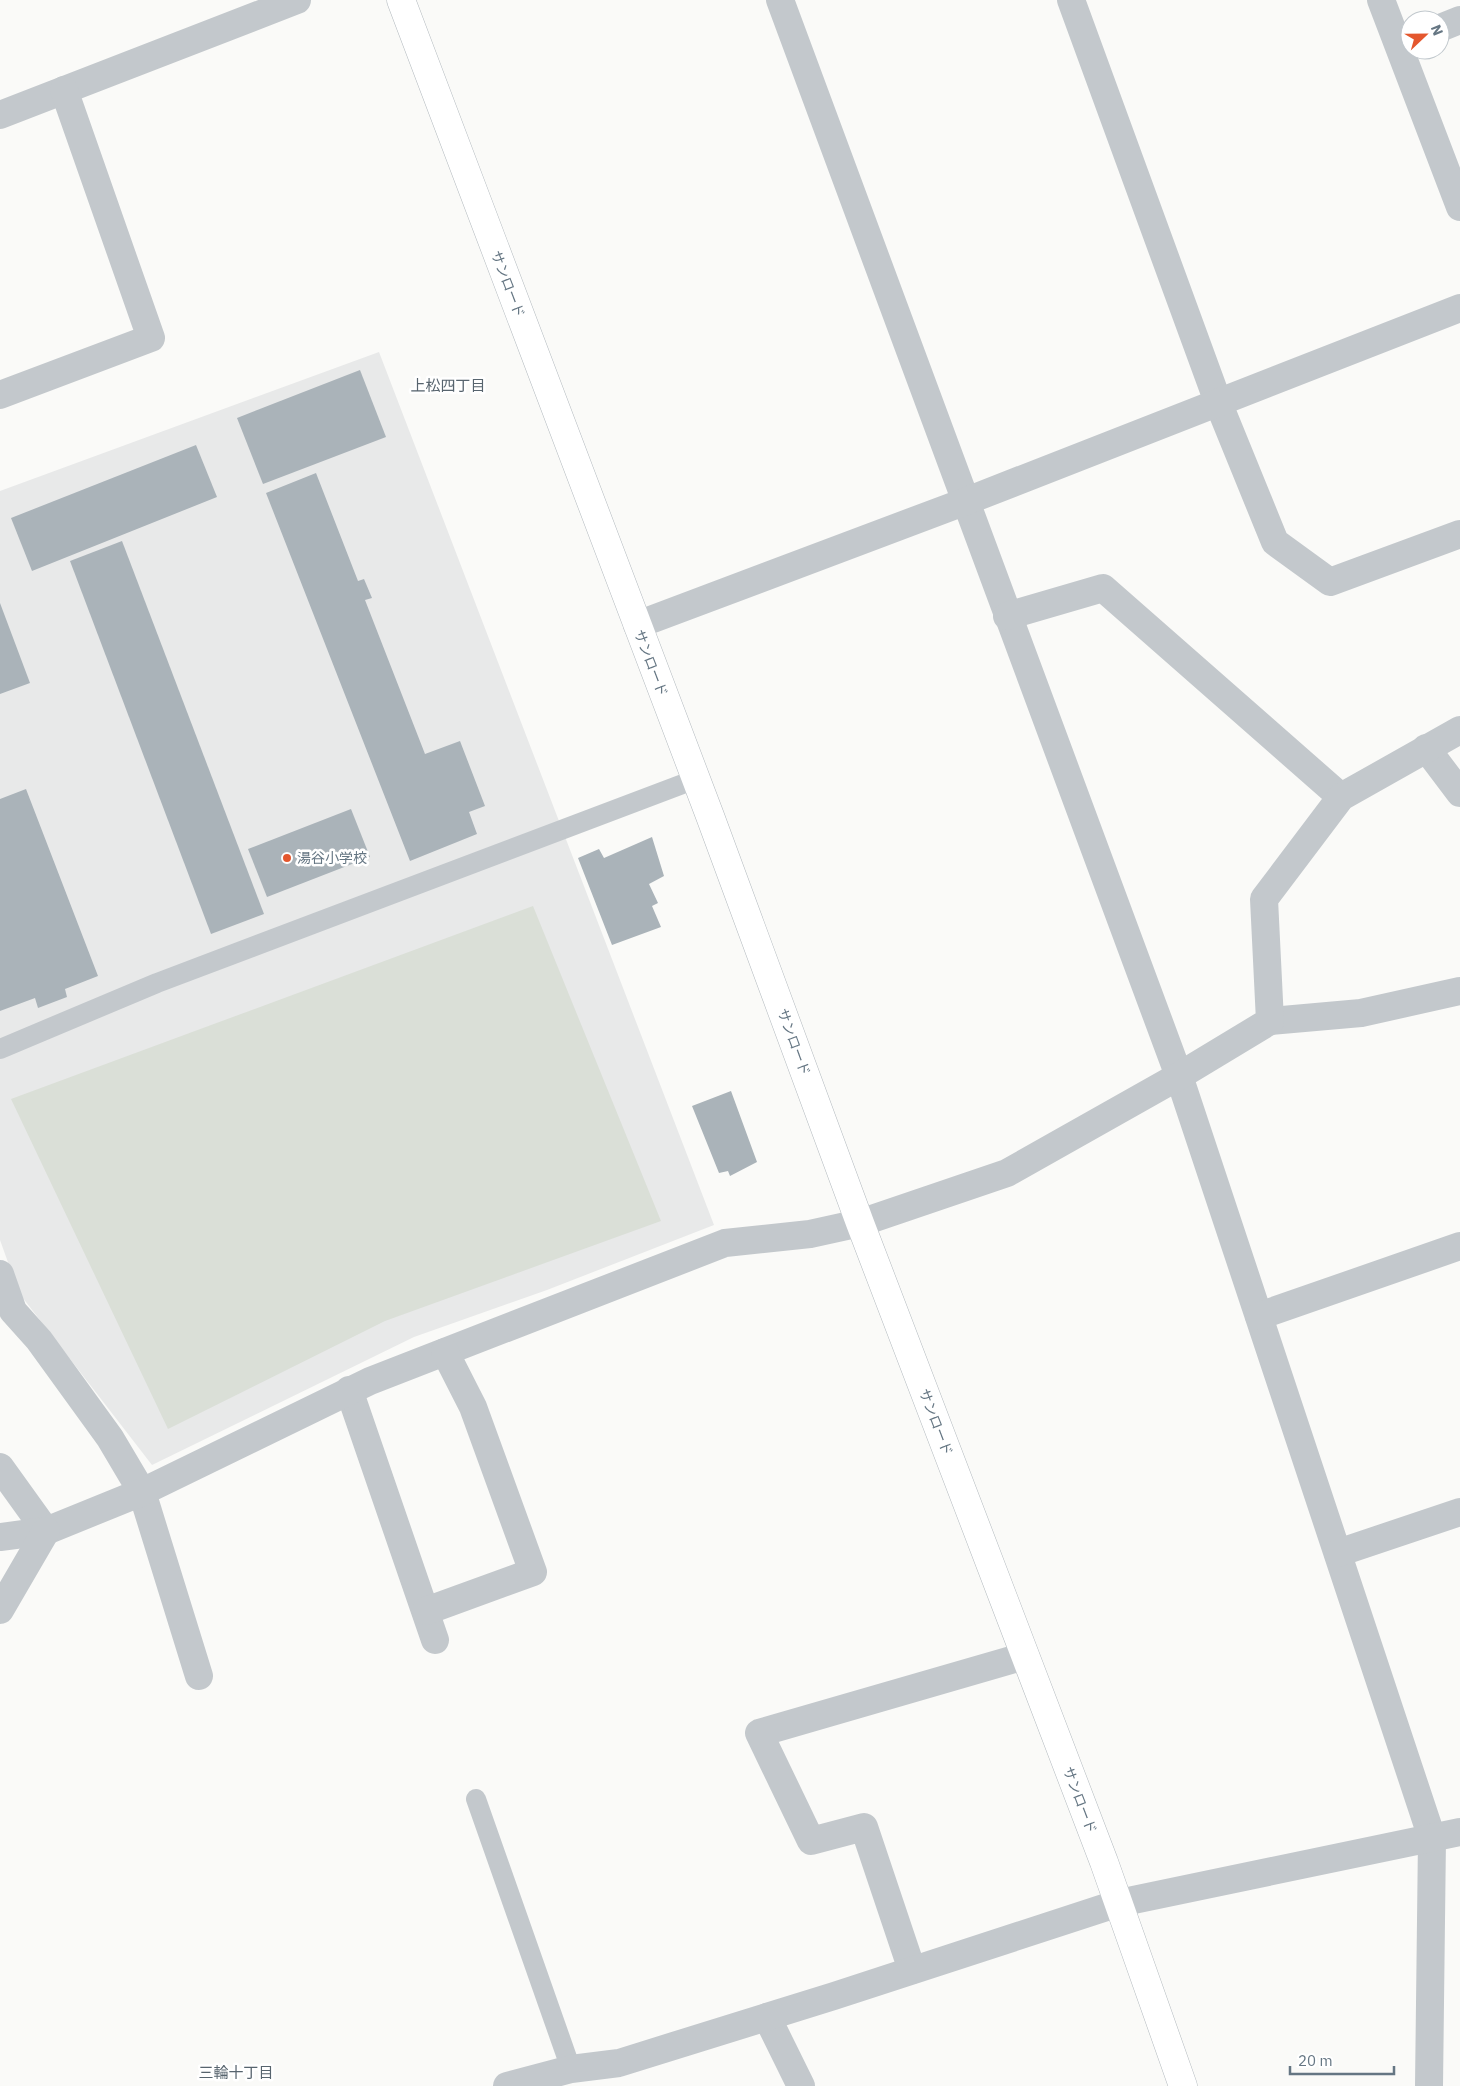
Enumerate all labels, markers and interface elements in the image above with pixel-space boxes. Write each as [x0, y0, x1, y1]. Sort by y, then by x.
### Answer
north arrow [1400, 10, 1450, 60]
text: N [1427, 22, 1447, 38]
street label: サンロード [487, 248, 529, 320]
district label: 上松四丁目 [410, 376, 486, 395]
street label: サンロード [630, 627, 672, 699]
place label: 湯谷小学校 [297, 849, 367, 867]
marker: 湯谷小学校 [281, 852, 293, 864]
street label: サンロード [774, 1006, 814, 1078]
street label: サンロード [915, 1386, 957, 1458]
street label: サンロード [1059, 1764, 1101, 1836]
scale bar [1290, 2044, 1394, 2076]
text: 20 m [1298, 2051, 1333, 2070]
district label: 三輪十丁目 [198, 2063, 274, 2082]

